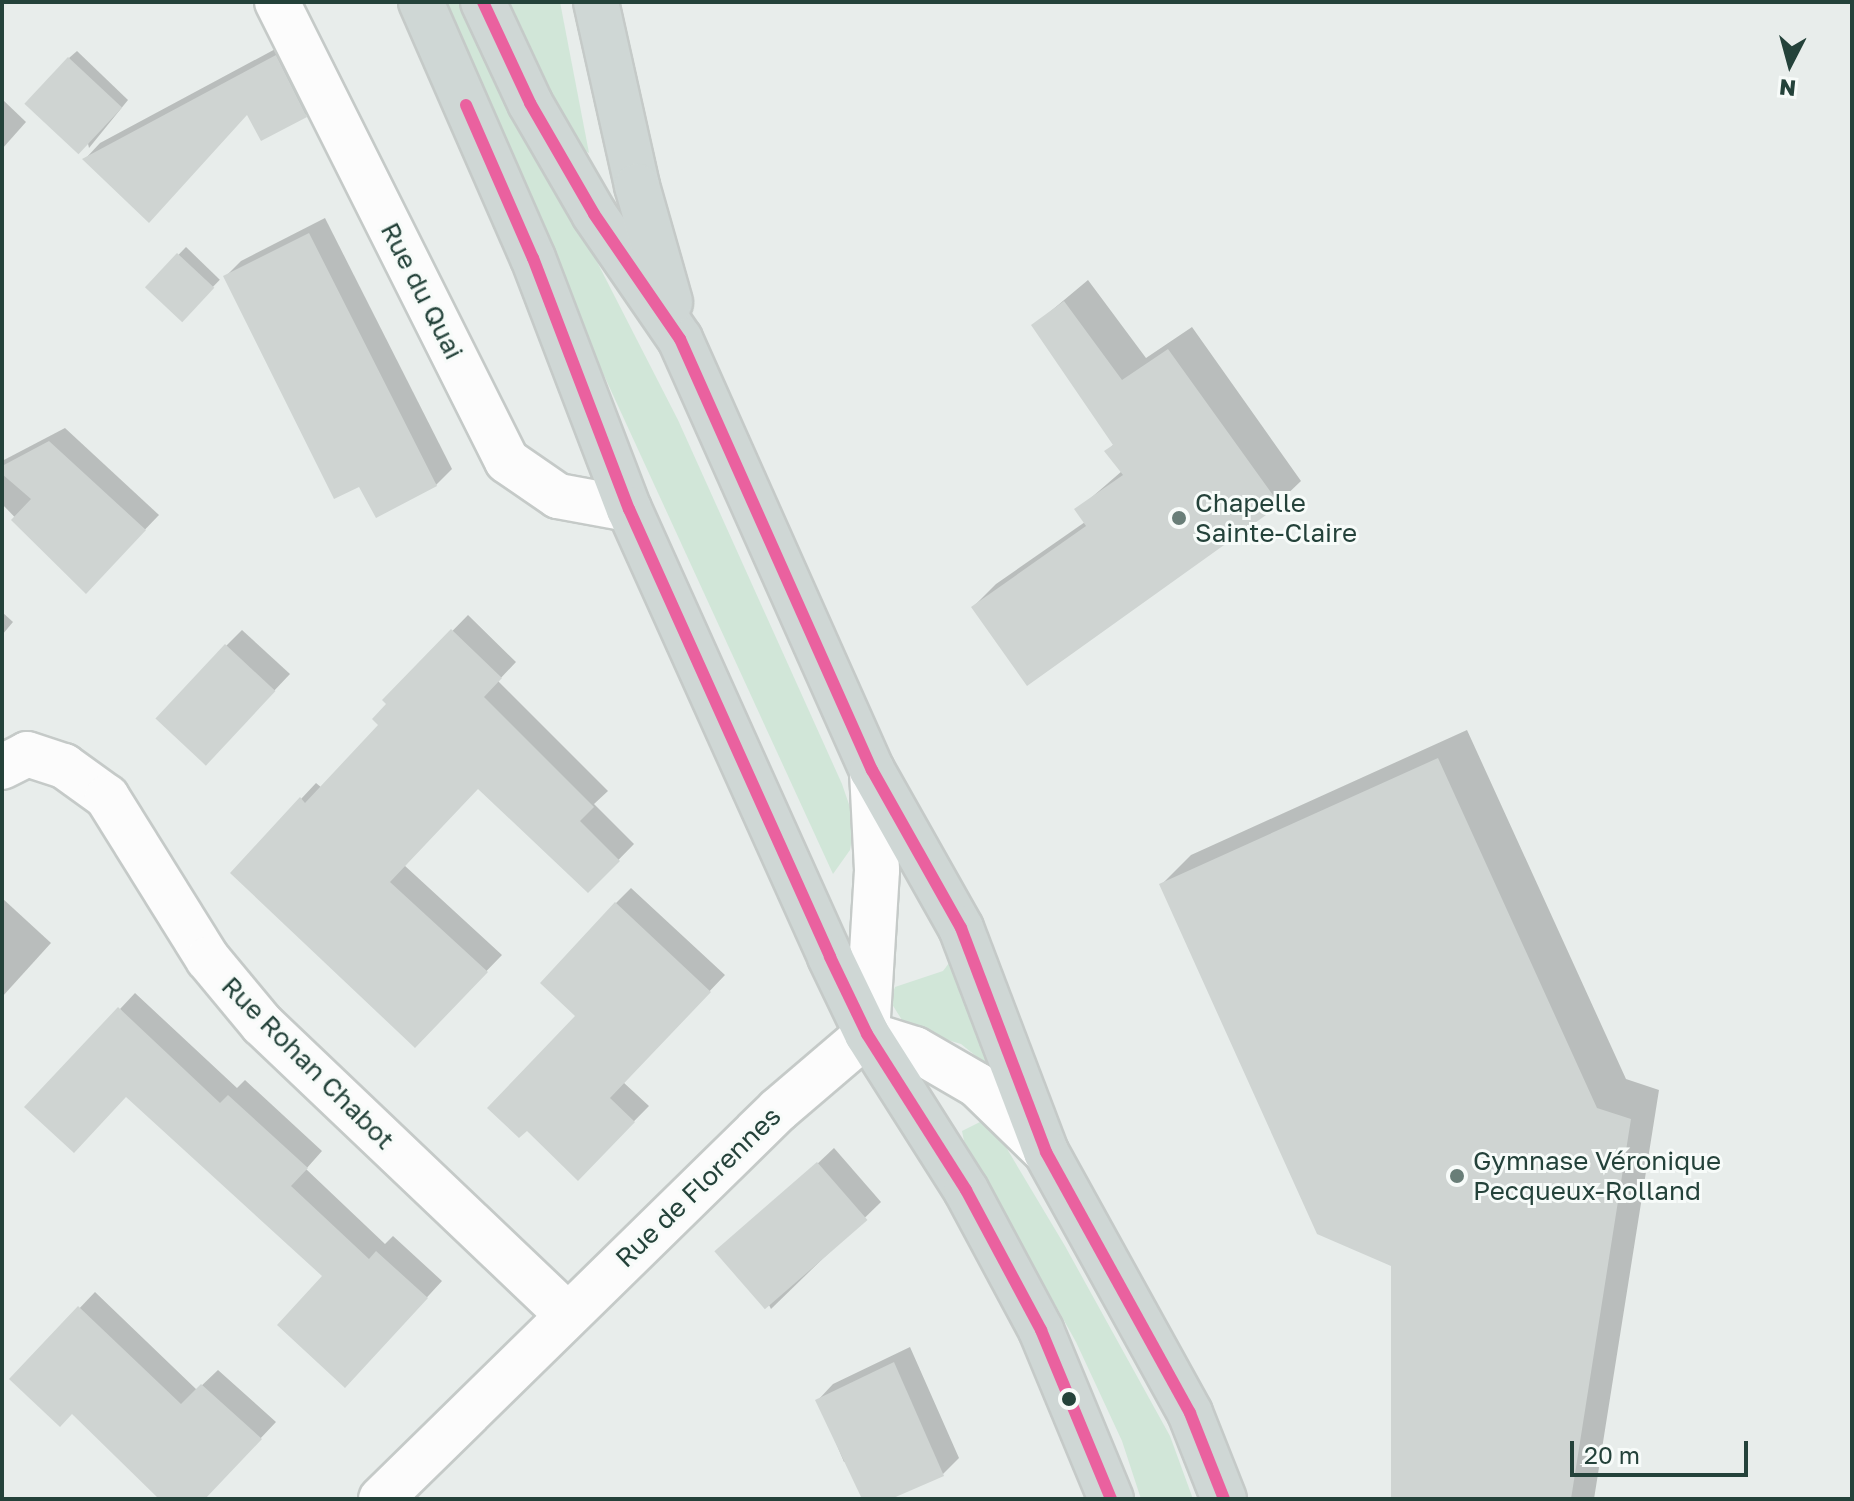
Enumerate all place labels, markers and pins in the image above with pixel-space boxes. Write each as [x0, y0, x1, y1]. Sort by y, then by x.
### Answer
place label: Chapelle Sainte-Claire [1195, 487, 1357, 548]
marker: Chapelle Sainte-Claire [1170, 509, 1188, 527]
place label: Gymnase Véronique Pecqueux-Rolland [1473, 1145, 1721, 1206]
marker: Gymnase Véronique Pecqueux-Rolland [1448, 1167, 1466, 1185]
unlabelled marker [1061, 1391, 1077, 1407]

